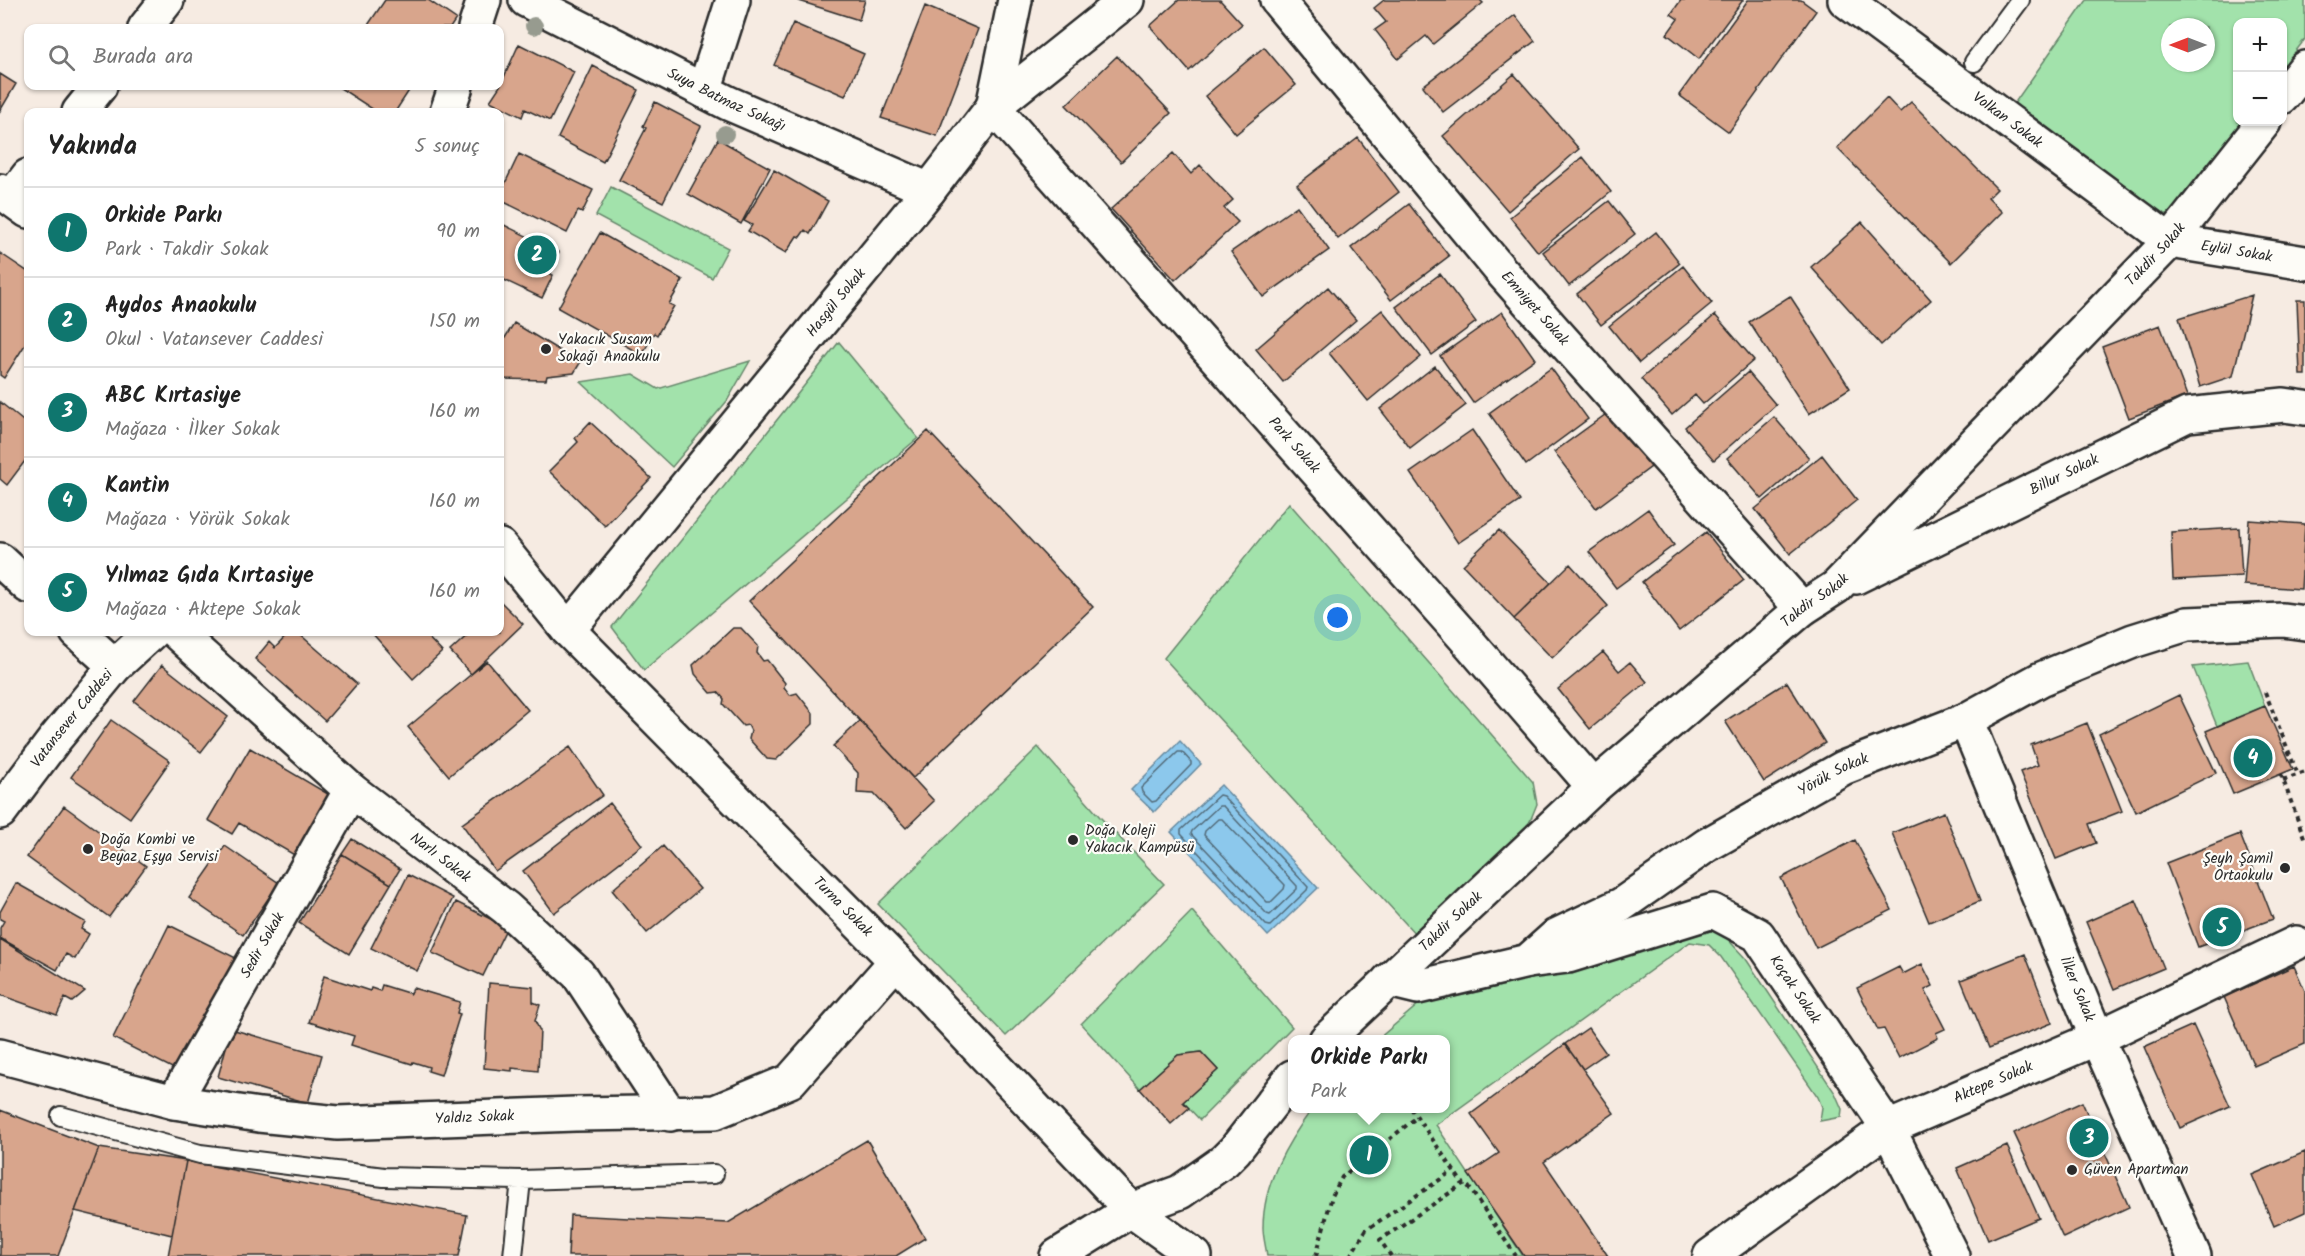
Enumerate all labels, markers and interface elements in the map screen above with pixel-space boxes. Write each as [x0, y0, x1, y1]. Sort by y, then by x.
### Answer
north arrow [2161, 18, 2215, 72]
map controls [2233, 18, 2287, 126]
button: + [2233, 18, 2287, 72]
search box [24, 24, 504, 90]
text: Burada ara [93, 40, 193, 75]
icon: search [45, 41, 78, 74]
street label: Suya Batmaz Sokağı [663, 62, 790, 139]
button: − [2233, 72, 2287, 126]
street label: Volkan Sokak [1967, 86, 2048, 155]
text: Yakında [48, 126, 137, 168]
text: 5 sonuç [414, 131, 480, 163]
text: Orkide Parkı [105, 199, 222, 234]
text: 1 [64, 216, 71, 248]
text: 90 m [436, 216, 480, 248]
street label: Takdir Sokak [2120, 217, 2193, 292]
pin: 2 [518, 232, 556, 278]
text: Park · Takdir Sokak [105, 234, 269, 266]
street label: Eylül Sokak [2199, 234, 2275, 270]
street label: Hasgül Sokak [801, 262, 873, 343]
street label: Emniyet Sokak [1494, 266, 1575, 352]
text: Aydos Anaokulu [105, 289, 256, 324]
text: 2 [62, 306, 73, 338]
text: 150 m [429, 306, 480, 338]
text: Okul · Vatansever Caddesi [105, 324, 323, 356]
place label: Yakacık Susam Sokağı Anaokulu [558, 328, 660, 369]
marker: Yakacık Susam Sokağı Anaokulu [539, 342, 553, 356]
text: ABC Kırtasiye [105, 379, 241, 414]
text: 3 [62, 396, 73, 428]
text: 160 m [429, 396, 480, 428]
street label: Park Sokak [1262, 412, 1326, 480]
text: Mağaza · İlker Sokak [105, 414, 280, 446]
street label: Billur Sokak [2026, 447, 2104, 502]
text: Kantin [105, 469, 169, 504]
text: 4 [62, 486, 73, 518]
text: 160 m [429, 486, 480, 518]
text: Mağaza · Yörük Sokak [105, 504, 290, 536]
text: Yılmaz Gıda Kırtasiye [105, 559, 314, 594]
street label: Takdir Sokak [1776, 567, 1856, 634]
text: 5 [62, 576, 73, 608]
text: 160 m [429, 576, 480, 608]
text: Mağaza · Aktepe Sokak [105, 594, 301, 626]
your location [1323, 603, 1352, 632]
street label: Vatansever Caddesi [25, 663, 120, 773]
pin: 4 [2234, 736, 2272, 780]
street label: Yörük Sokak [1794, 747, 1873, 803]
place label: Doğa Koleji Yakacık Kampüsü [1085, 819, 1194, 860]
street label: Narlı Sokak [405, 827, 477, 890]
place label: Doğa Kombi ve Beyaz Eşya Servisi [100, 828, 219, 869]
marker: Doğa Koleji Yakacık Kampüsü [1066, 833, 1080, 847]
marker: Doğa Kombi ve Beyaz Eşya Servisi [81, 842, 95, 856]
place label: Şeyh Şamil Ortaokulu [2203, 847, 2273, 888]
marker: Şeyh Şamil Ortaokulu [2278, 861, 2292, 875]
street label: Turna Sokak [807, 871, 879, 944]
street label: Takdir Sokak [1414, 885, 1489, 958]
pin: 5 [2202, 904, 2242, 950]
street label: Sedir Sokak [234, 907, 292, 983]
street label: Koçak Sokak [1763, 950, 1827, 1030]
street label: İlker Sokak [2053, 953, 2101, 1026]
popup [1288, 1035, 1450, 1113]
text: Orkide Parkı [1310, 1041, 1428, 1076]
street label: Aktepe Sokak [1950, 1054, 2038, 1110]
text: Park [1310, 1076, 1347, 1108]
street label: Yaldız Sokak [434, 1104, 516, 1131]
pin: 3 [2070, 1116, 2108, 1160]
pin: 1 [1350, 1132, 1388, 1178]
place label: Güven Apartman [2084, 1158, 2189, 1182]
marker: Güven Apartman [2065, 1163, 2079, 1177]

